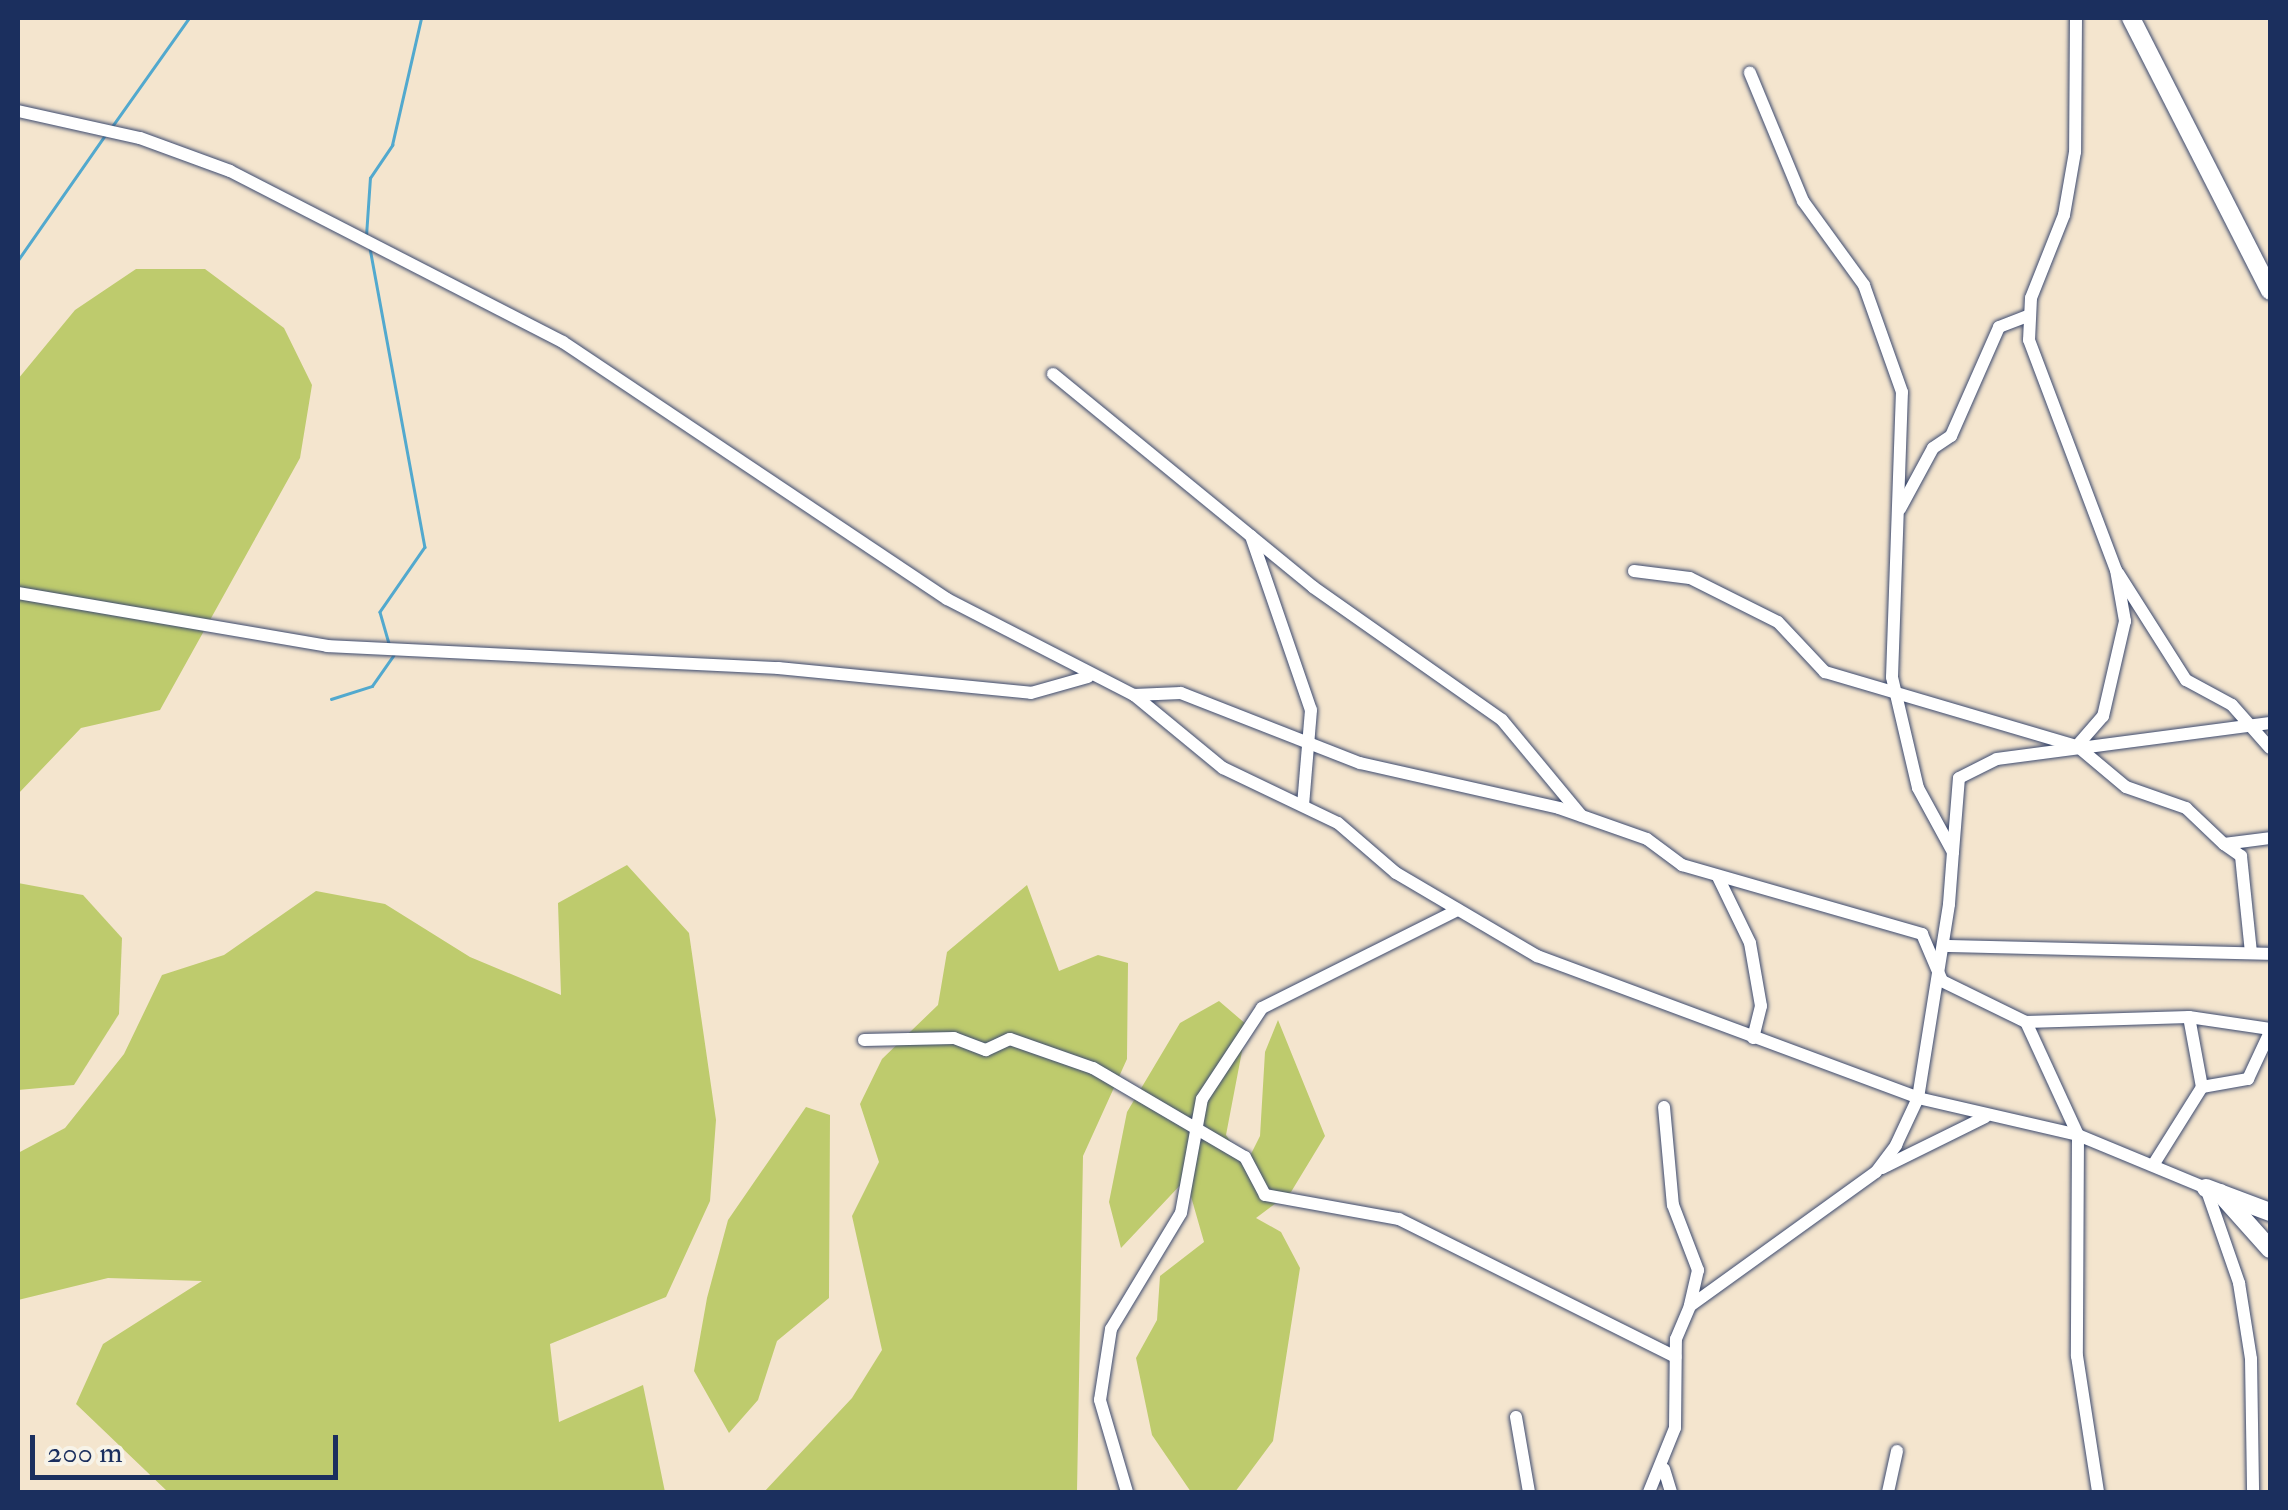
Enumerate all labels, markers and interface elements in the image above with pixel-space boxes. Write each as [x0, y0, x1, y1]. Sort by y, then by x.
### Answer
scale bar [35, 1415, 342, 1477]
text: 200 m [47, 1434, 123, 1471]

